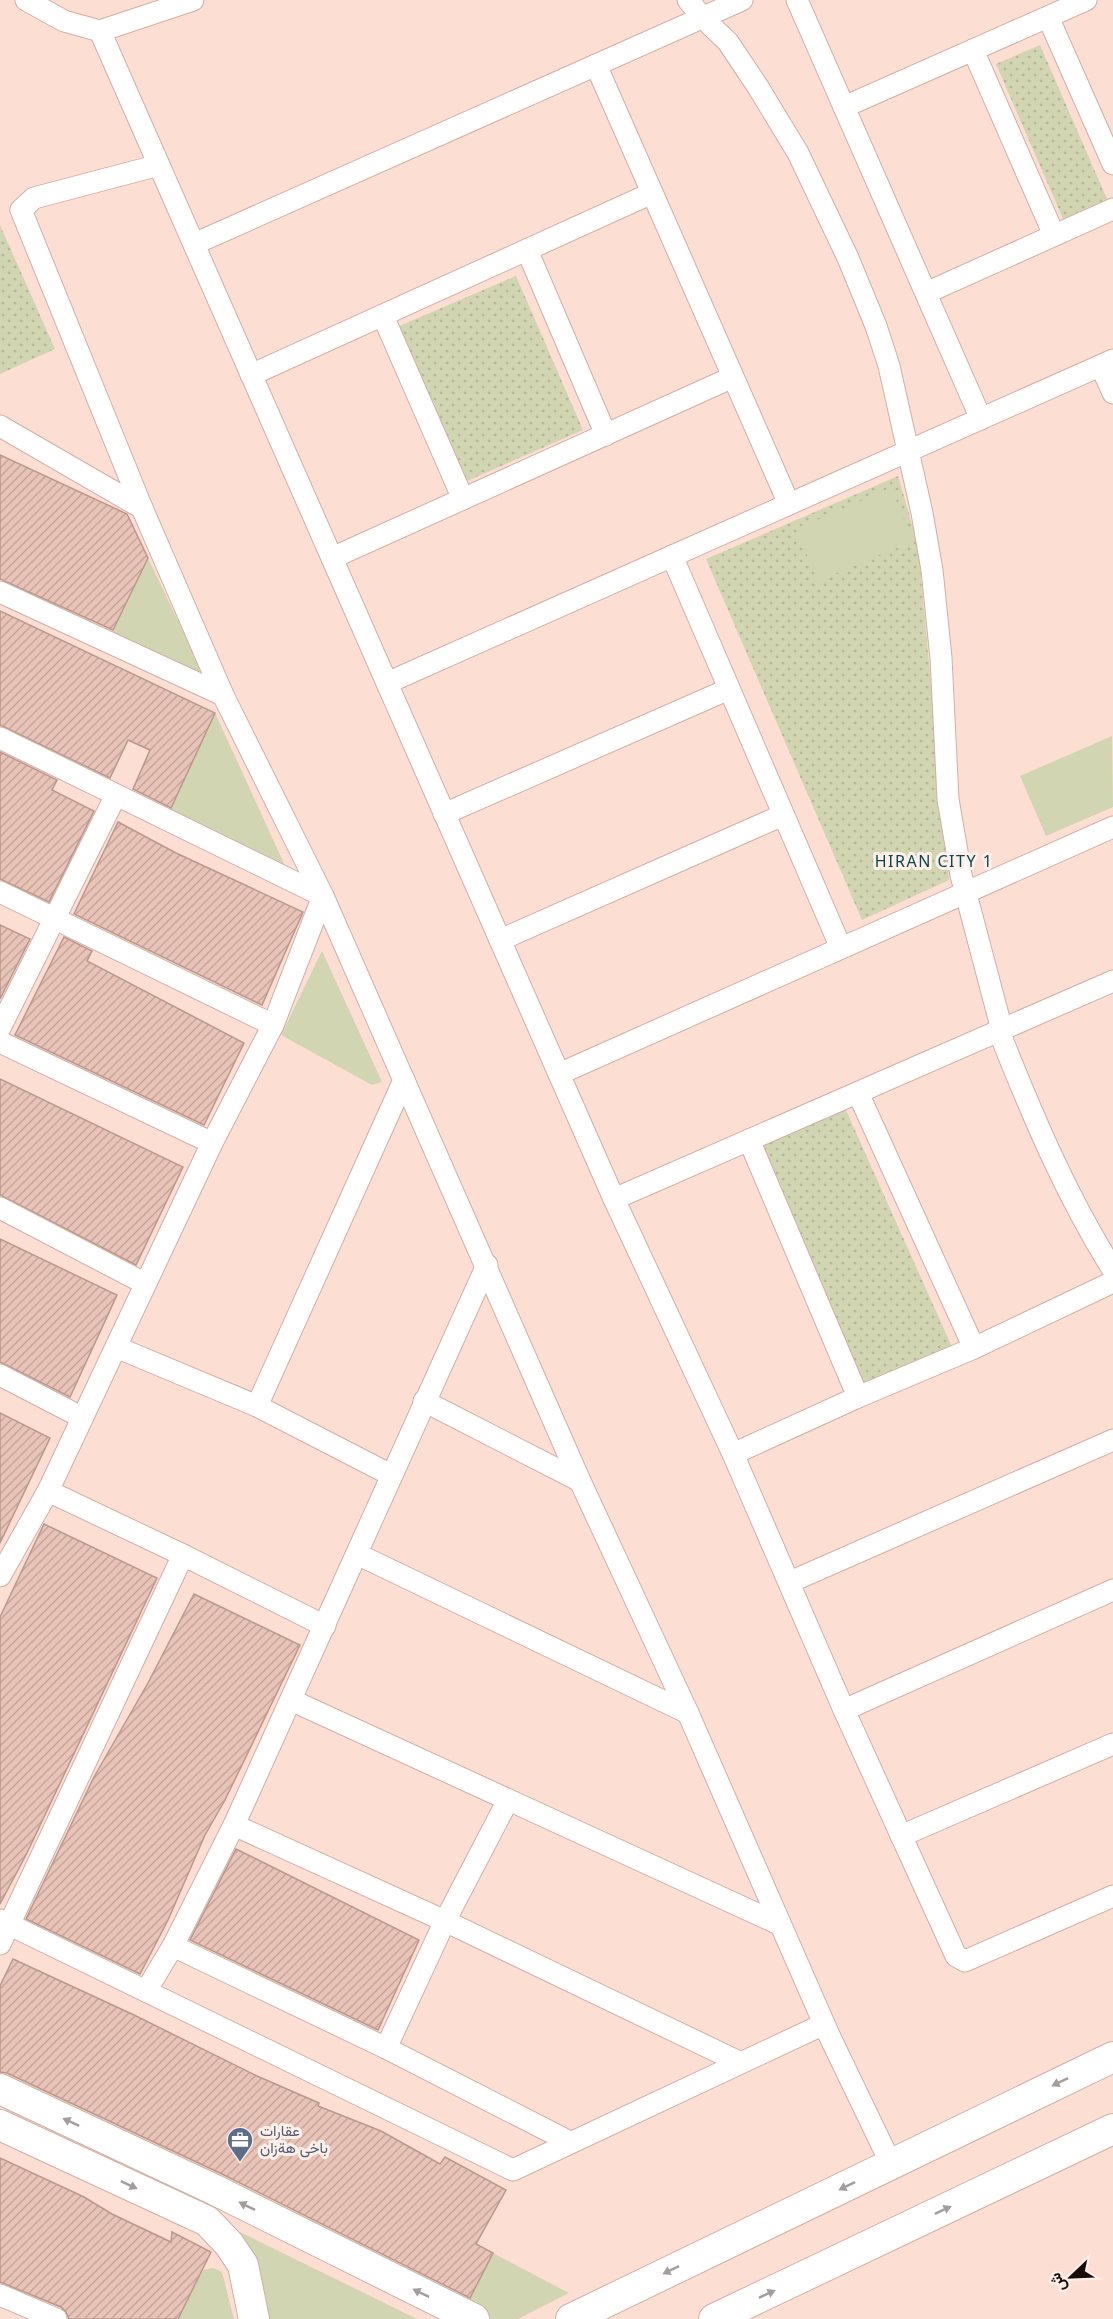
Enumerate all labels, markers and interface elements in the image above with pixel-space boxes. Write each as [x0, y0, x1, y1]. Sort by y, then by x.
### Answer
district label: HIRAN CITY 1 [875, 850, 993, 872]
one-way arrow [1052, 2078, 1069, 2087]
one-way arrow [62, 2118, 79, 2127]
place label: عقارات باخی هةزان [260, 2120, 328, 2158]
office icon: عقارات باخی هةزان [225, 2125, 255, 2163]
one-way arrow [121, 2180, 138, 2189]
one-way arrow [839, 2181, 856, 2190]
one-way arrow [238, 2202, 255, 2211]
one-way arrow [934, 2205, 951, 2214]
north arrow [1041, 2247, 1101, 2307]
one-way arrow [663, 2266, 680, 2275]
text: ش [1043, 2270, 1071, 2296]
one-way arrow [413, 2288, 430, 2298]
one-way arrow [758, 2289, 775, 2298]

